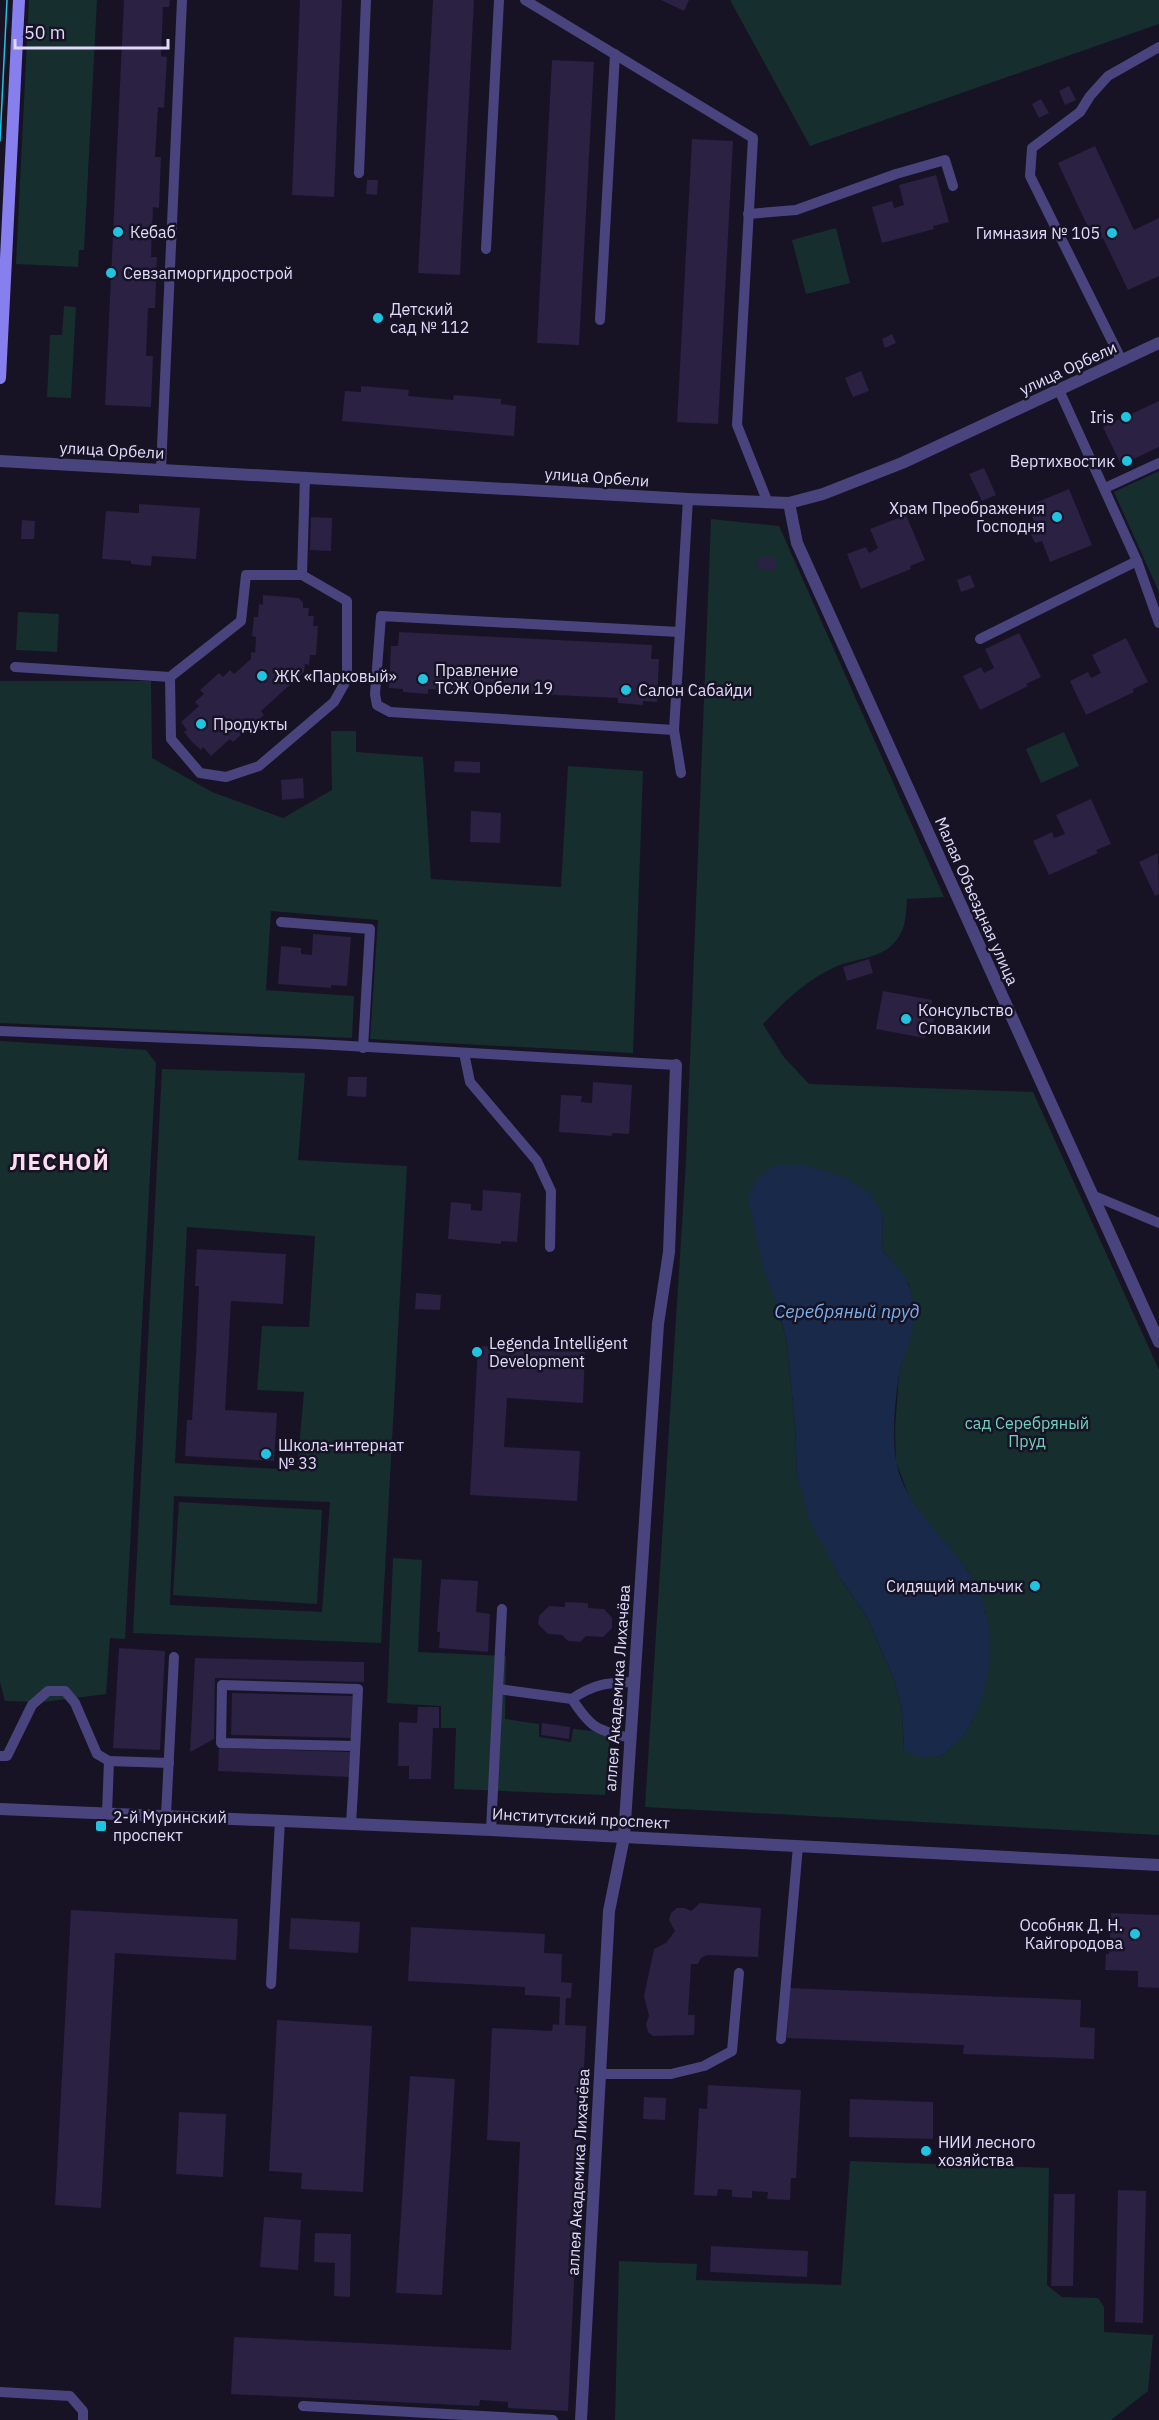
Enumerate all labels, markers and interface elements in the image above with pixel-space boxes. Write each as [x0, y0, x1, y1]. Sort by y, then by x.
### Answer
scale bar [15, 12, 168, 50]
text: 50 m [24, 21, 66, 44]
place label: Кебаб [130, 222, 176, 242]
place label: Гимназия № 105 [976, 223, 1100, 243]
marker: Кебаб [111, 225, 125, 239]
marker: Гимназия № 105 [1105, 226, 1119, 240]
place label: Севзапморгидрострой [123, 263, 293, 283]
marker: Севзапморгидрострой [104, 266, 118, 280]
place label: Детский сад № 112 [390, 299, 469, 337]
marker: Детский сад № 112 [371, 311, 385, 325]
street label: улица Орбели [1016, 337, 1120, 399]
place label: Iris [1090, 407, 1114, 427]
marker: Iris [1119, 410, 1133, 424]
street label: улица Орбели [59, 437, 165, 463]
place label: Вертихвостик [1010, 451, 1115, 471]
marker: Вертихвостик [1120, 454, 1134, 468]
street label: улица Орбели [544, 463, 650, 491]
place label: Храм Преображения Господня [889, 498, 1045, 536]
marker: Храм Преображения Господня [1050, 510, 1064, 524]
place label: Правление ТСЖ Орбели 19 [435, 660, 553, 698]
place label: ЖК «Парковый» [274, 666, 397, 686]
marker: ЖК «Парковый» [255, 669, 269, 683]
marker: Правление ТСЖ Орбели 19 [416, 672, 430, 686]
place label: Салон Сабайди [638, 680, 752, 700]
marker: Салон Сабайди [619, 683, 633, 697]
place label: Продукты [213, 714, 288, 734]
marker: Продукты [194, 717, 208, 731]
street label: Малая Объездная улица [931, 814, 1023, 989]
place label: Консульство Словакии [918, 1000, 1013, 1038]
marker: Консульство Словакии [899, 1012, 913, 1026]
district label: ЛЕСНОЙ [10, 1147, 110, 1176]
water label: Серебряный пруд [774, 1300, 920, 1323]
place label: Legenda Intelligent Development [489, 1333, 628, 1371]
marker: Legenda Intelligent Development [470, 1345, 484, 1359]
park label: сад Серебряный Пруд [965, 1413, 1089, 1451]
place label: Школа-интернат № 33 [278, 1435, 404, 1473]
marker: Школа-интернат № 33 [259, 1447, 273, 1461]
place label: Сидящий мальчик [886, 1576, 1023, 1596]
marker: Сидящий мальчик [1028, 1579, 1042, 1593]
street label: аллея Академика Лихачёва [600, 1584, 634, 1792]
street label: Институтский проспект [492, 1803, 671, 1833]
place label: 2-й Муринский проспект [113, 1807, 227, 1845]
marker: 2-й Муринский проспект [94, 1819, 108, 1833]
place label: Особняк Д. Н. Кайгородова [1020, 1915, 1123, 1953]
marker: Особняк Д. Н. Кайгородова [1128, 1927, 1142, 1941]
street label: аллея Академика Лихачёва [563, 2068, 593, 2276]
place label: НИИ лесного хозяйства [938, 2132, 1036, 2170]
marker: НИИ лесного хозяйства [919, 2144, 933, 2158]

